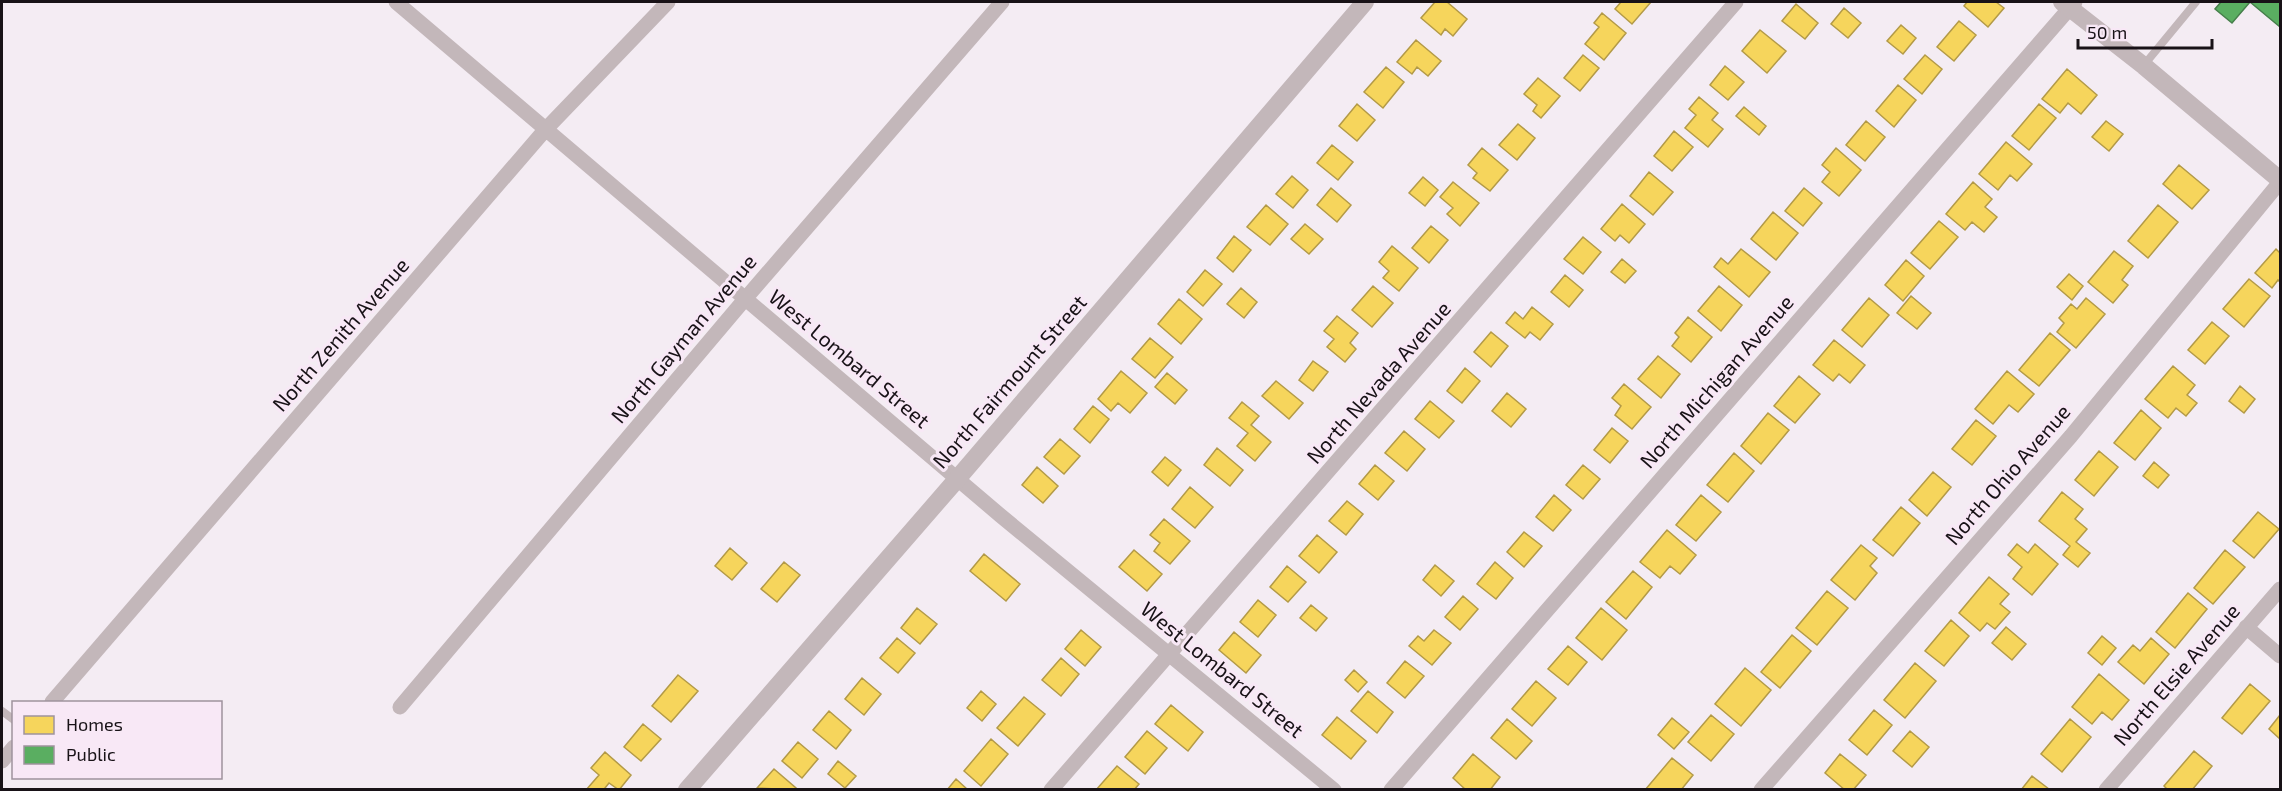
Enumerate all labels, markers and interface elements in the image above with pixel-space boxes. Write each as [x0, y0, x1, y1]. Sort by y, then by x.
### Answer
scale bar [2078, 12, 2212, 50]
text: 50 m [2087, 21, 2127, 43]
street label: North Gayman Avenue [605, 249, 761, 427]
street label: North Zenith Avenue [266, 252, 413, 416]
street label: West Lombard Street [765, 283, 935, 432]
street label: North Fairmount Street [927, 289, 1091, 473]
street label: North Michigan Avenue [1634, 289, 1798, 473]
street label: North Nevada Avenue [1301, 296, 1455, 468]
street label: North Ohio Avenue [1939, 399, 2075, 549]
street label: West Lombard Street [1137, 596, 1309, 742]
street label: North Elsie Avenue [2107, 598, 2244, 750]
legend [12, 701, 222, 779]
text: Homes [66, 713, 123, 735]
text: Public [66, 743, 116, 765]

